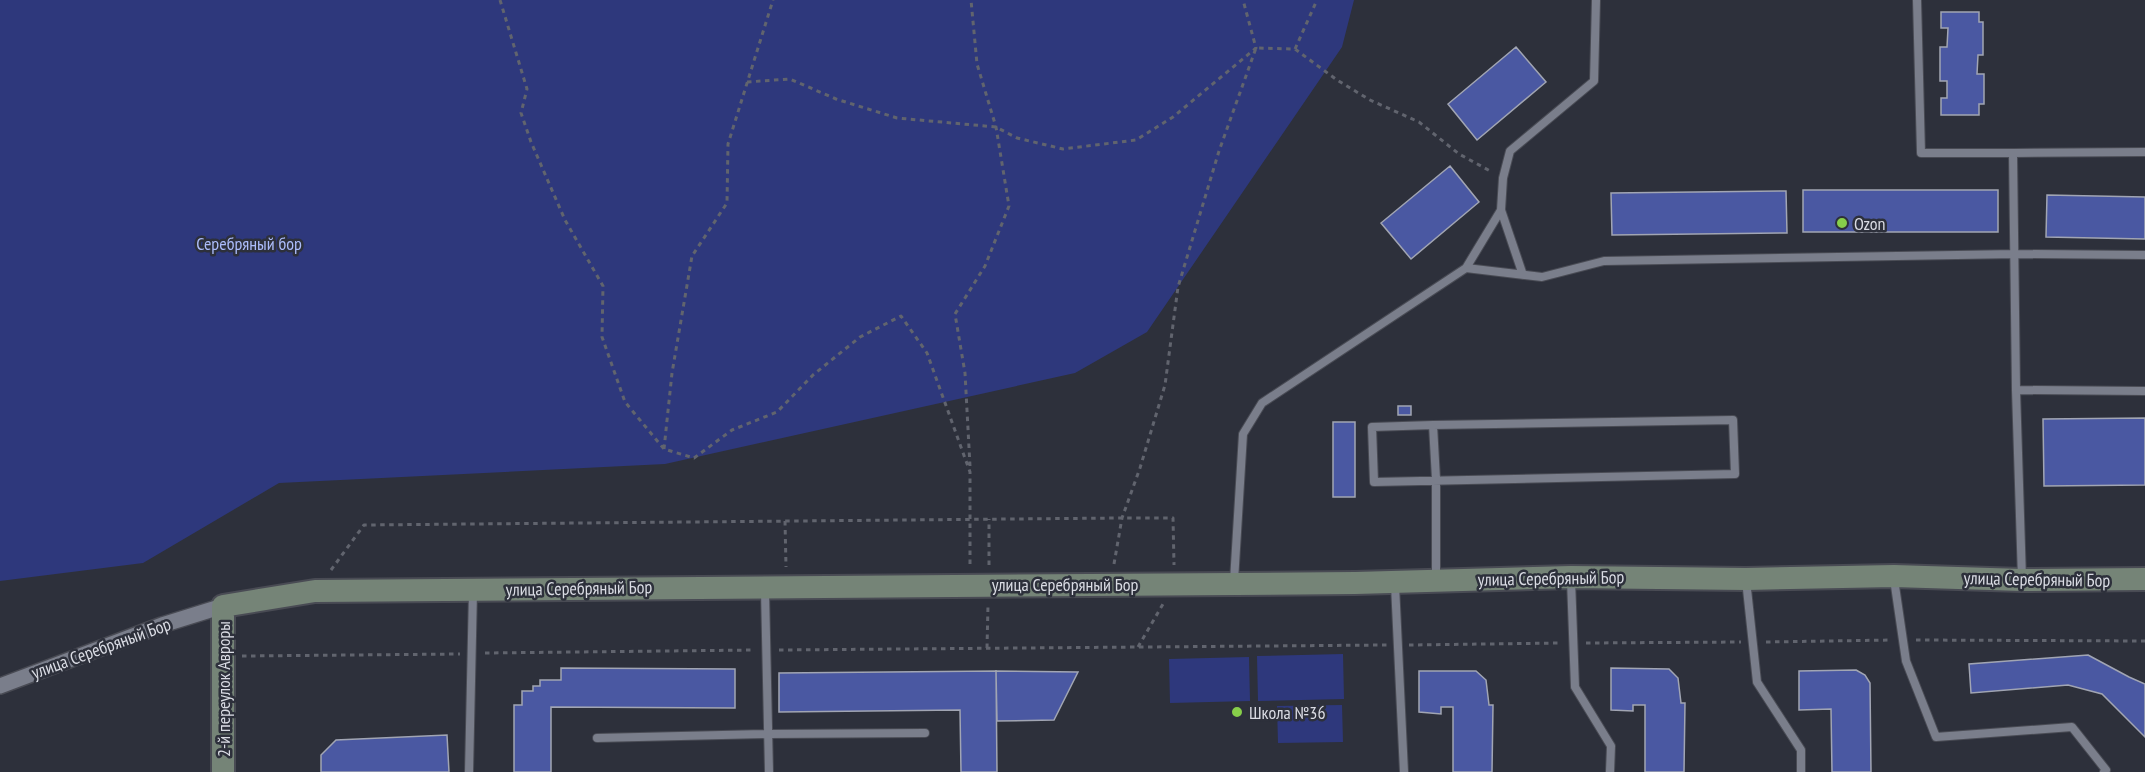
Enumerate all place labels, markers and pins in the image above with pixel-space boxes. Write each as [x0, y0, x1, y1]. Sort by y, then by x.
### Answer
place label: Ozon [1854, 212, 1886, 235]
marker: Ozon [1835, 216, 1849, 230]
place label: Школа №36 [1249, 701, 1326, 724]
marker: Школа №36 [1230, 705, 1244, 719]

